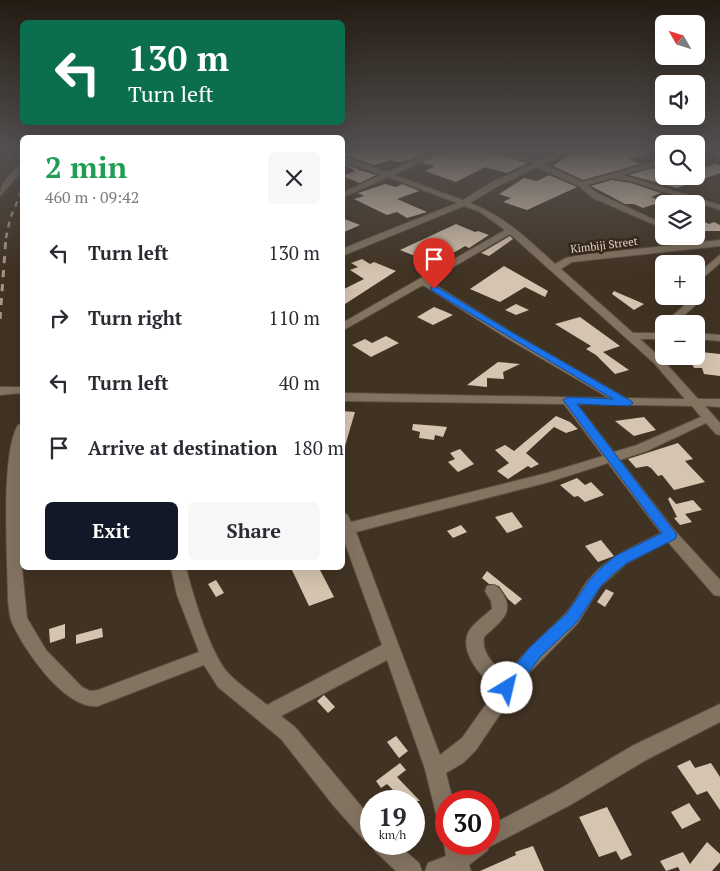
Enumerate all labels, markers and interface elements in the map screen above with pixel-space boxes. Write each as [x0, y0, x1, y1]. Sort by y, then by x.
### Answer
north arrow [655, 15, 705, 65]
map controls [655, 15, 705, 365]
text: 130 m [128, 35, 229, 81]
icon: left [45, 40, 110, 105]
button: sound [655, 75, 705, 125]
text: Turn left [128, 79, 214, 108]
button: search [655, 135, 705, 185]
text: 2 min [45, 147, 127, 187]
button: close [268, 152, 320, 204]
text: 460 m · 09:42 [45, 186, 139, 208]
button: layers [655, 195, 705, 245]
street label: Kimbiji Street [570, 234, 638, 256]
pin [413, 238, 455, 289]
icon: left [45, 239, 73, 267]
text: Turn left [88, 240, 169, 265]
text: 130 m [269, 240, 320, 265]
icon: arrive [420, 245, 448, 273]
button: + [655, 255, 705, 305]
icon: right [45, 304, 73, 332]
text: Turn right [88, 305, 182, 330]
text: 110 m [269, 305, 320, 330]
button: − [655, 315, 705, 365]
icon: left [45, 369, 73, 397]
text: Turn left [88, 370, 169, 395]
text: 40 m [279, 370, 320, 395]
icon: arrive [45, 434, 73, 462]
text: Arrive at destination [88, 435, 277, 460]
text: 180 m [292, 435, 344, 460]
button: Exit [45, 502, 178, 560]
button: Share [188, 502, 320, 560]
position arrow [480, 661, 532, 713]
speed limit sign: 30 [435, 790, 500, 855]
text: 19 [378, 800, 407, 833]
text: km/h [379, 827, 406, 842]

